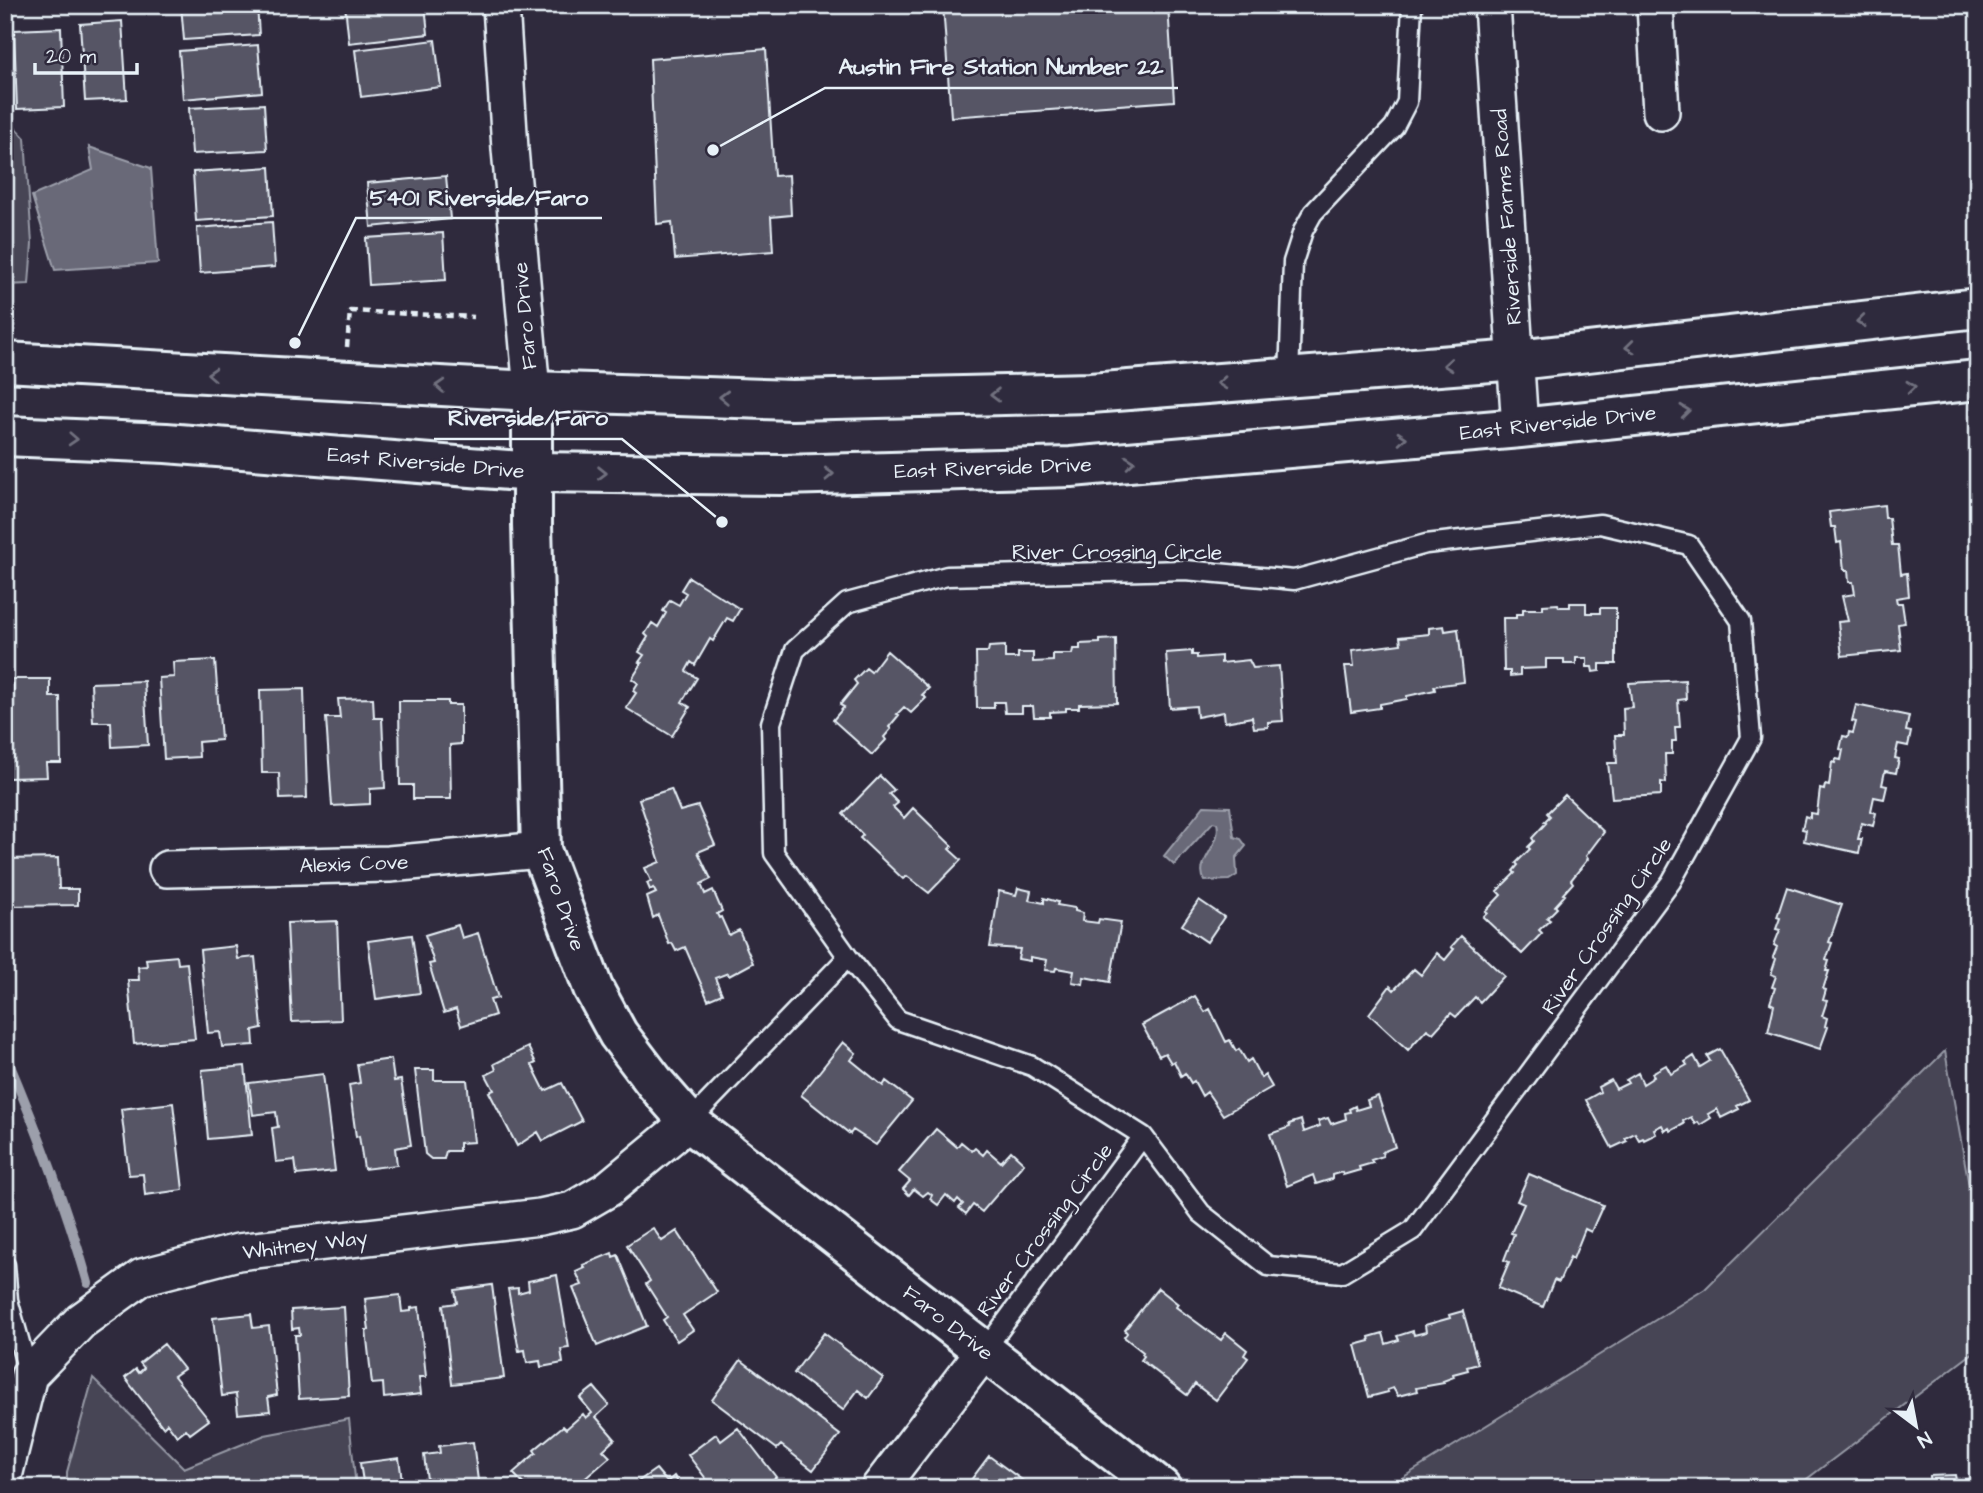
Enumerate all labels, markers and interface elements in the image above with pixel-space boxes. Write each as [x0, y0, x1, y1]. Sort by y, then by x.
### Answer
scale bar [35, 32, 136, 76]
text: 20 m [46, 42, 97, 71]
callout: Austin Fire Station Number 22 [825, 44, 1178, 88]
text: Austin Fire Station Number 22 [839, 51, 1164, 83]
street label: Riverside Farms Road [1485, 108, 1529, 326]
callout: 5401 Riverside/Faro [356, 174, 602, 218]
text: 5401 Riverside/Faro [370, 182, 588, 214]
street label: Faro Drive [506, 261, 544, 371]
one-way arrow [1855, 314, 1867, 329]
one-way arrow [1624, 339, 1635, 354]
one-way arrow [1443, 357, 1454, 372]
one-way arrow [207, 367, 218, 382]
one-way arrow [1216, 375, 1227, 390]
one-way arrow [434, 379, 445, 394]
one-way arrow [1905, 380, 1917, 395]
one-way arrow [989, 387, 999, 403]
one-way arrow [718, 390, 729, 405]
callout: Riverside/Faro [434, 395, 622, 439]
street label: East Riverside Drive [1458, 398, 1658, 448]
text: Riverside/Faro [448, 402, 608, 434]
one-way arrow [1679, 403, 1691, 418]
one-way arrow [68, 431, 79, 446]
one-way arrow [1397, 431, 1408, 446]
street label: East Riverside Drive [326, 440, 526, 486]
street label: East Riverside Drive [894, 450, 1092, 486]
one-way arrow [1125, 455, 1136, 470]
one-way arrow [597, 465, 607, 481]
one-way arrow [824, 466, 835, 482]
street label: River Crossing Circle [1012, 538, 1222, 569]
street label: River Crossing Circle [1535, 832, 1681, 1022]
street label: Faro Drive [530, 843, 592, 955]
street label: Alexis Cove [299, 848, 409, 880]
street label: River Crossing Circle [970, 1137, 1121, 1324]
street label: Whitney Way [241, 1223, 370, 1269]
street label: Faro Drive [897, 1278, 999, 1368]
north arrow [1882, 1392, 1952, 1462]
text: N [1912, 1425, 1936, 1454]

